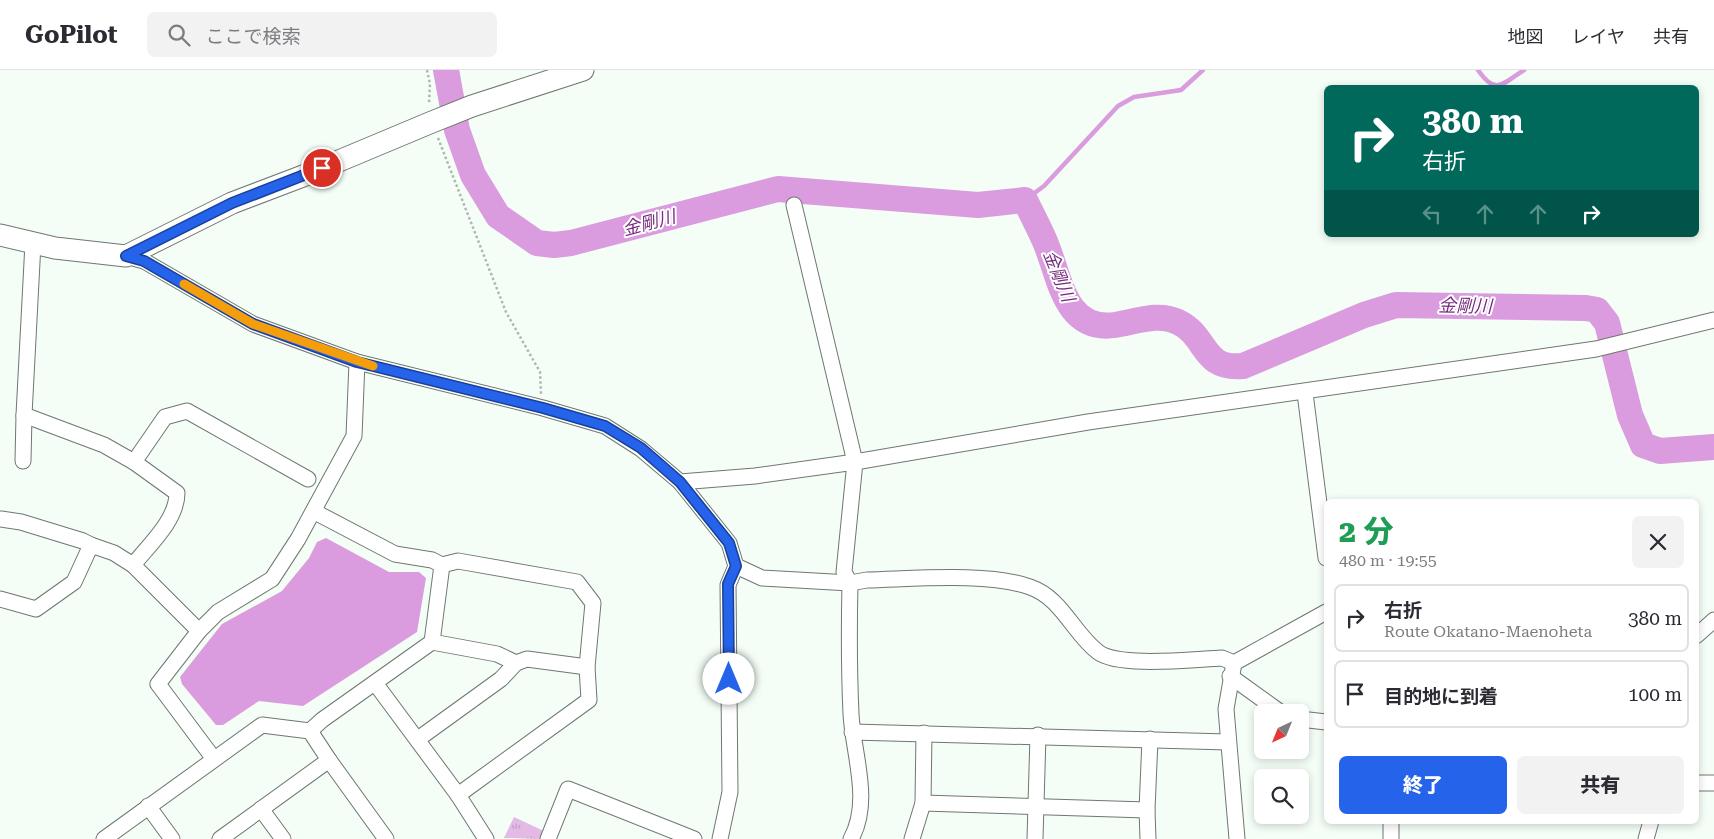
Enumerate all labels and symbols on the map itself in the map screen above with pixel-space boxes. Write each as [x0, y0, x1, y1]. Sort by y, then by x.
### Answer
pin [301, 147, 343, 189]
water label: 金剛川 [620, 205, 680, 240]
water label: 金剛川 [1040, 247, 1080, 307]
water label: 金剛川 [1438, 295, 1494, 317]
position arrow [702, 652, 754, 704]
north arrow [1254, 704, 1309, 759]

